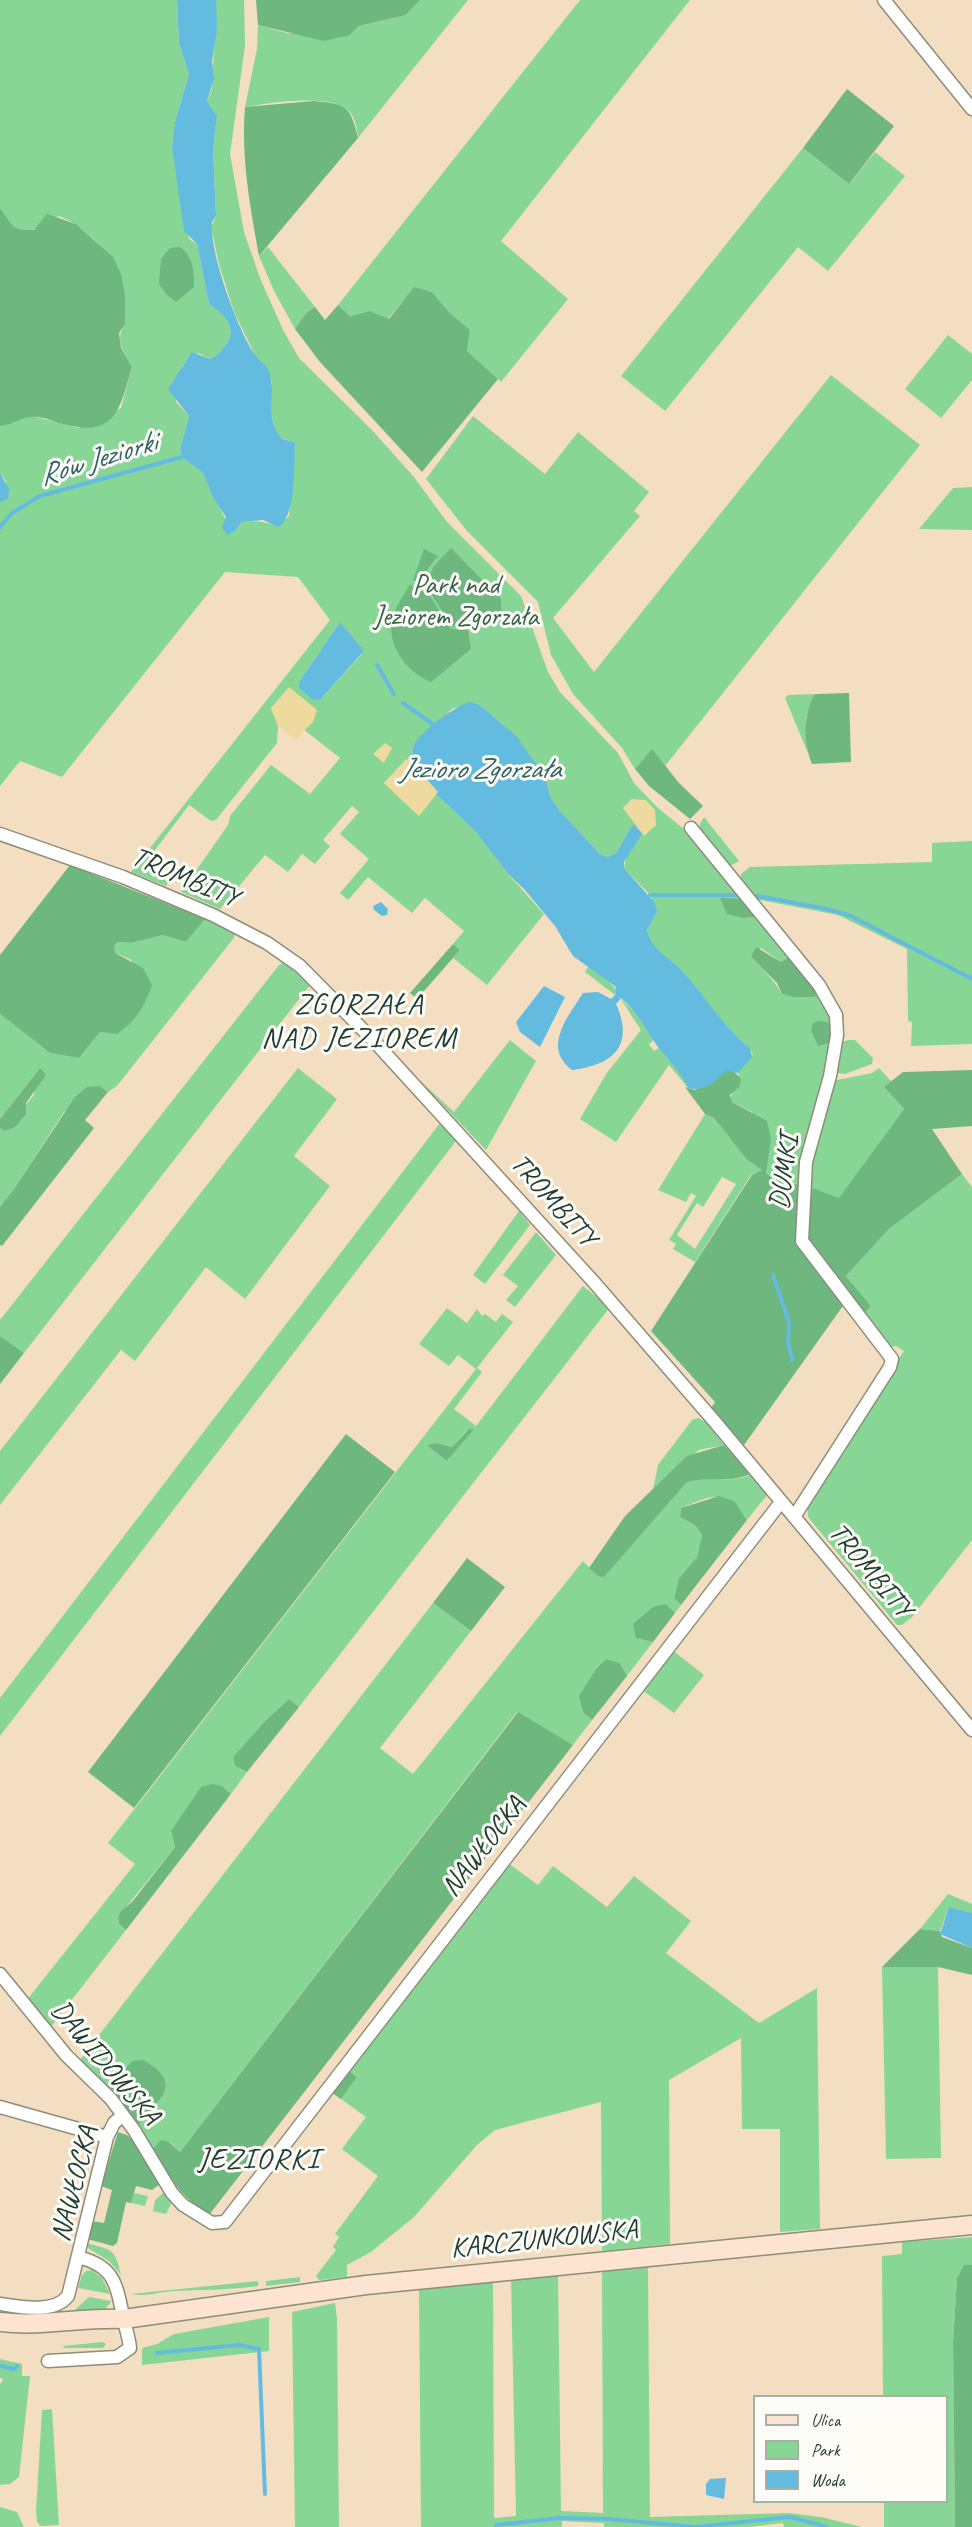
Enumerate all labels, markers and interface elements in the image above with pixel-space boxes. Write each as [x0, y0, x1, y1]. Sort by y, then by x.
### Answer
water label: Rów Jeziorki [35, 425, 161, 495]
park label: Park nad Jeziorem Zgorzała [374, 569, 538, 635]
water label: Jezioro Zgorzała [400, 752, 560, 788]
street label: TROMBITY [126, 840, 244, 916]
district label: ZGORZAŁA NAD JEZIOREM [262, 987, 456, 1058]
street label: DUMKI [763, 1133, 807, 1211]
street label: TROMBITY [503, 1148, 603, 1254]
street label: TROMBITY [821, 1517, 919, 1625]
street label: NAWŁOCKA [435, 1790, 533, 1904]
street label: DAWIDOWSKA [43, 1994, 167, 2132]
street label: NAWŁOCKA [45, 2123, 105, 2245]
district label: JEZIORKI [198, 2142, 320, 2178]
street label: KARCZUNKOWSKA [449, 2213, 639, 2267]
legend [753, 2395, 948, 2503]
text: Ulica [811, 2409, 840, 2431]
text: Park [811, 2439, 840, 2461]
text: Woda [811, 2469, 845, 2491]

